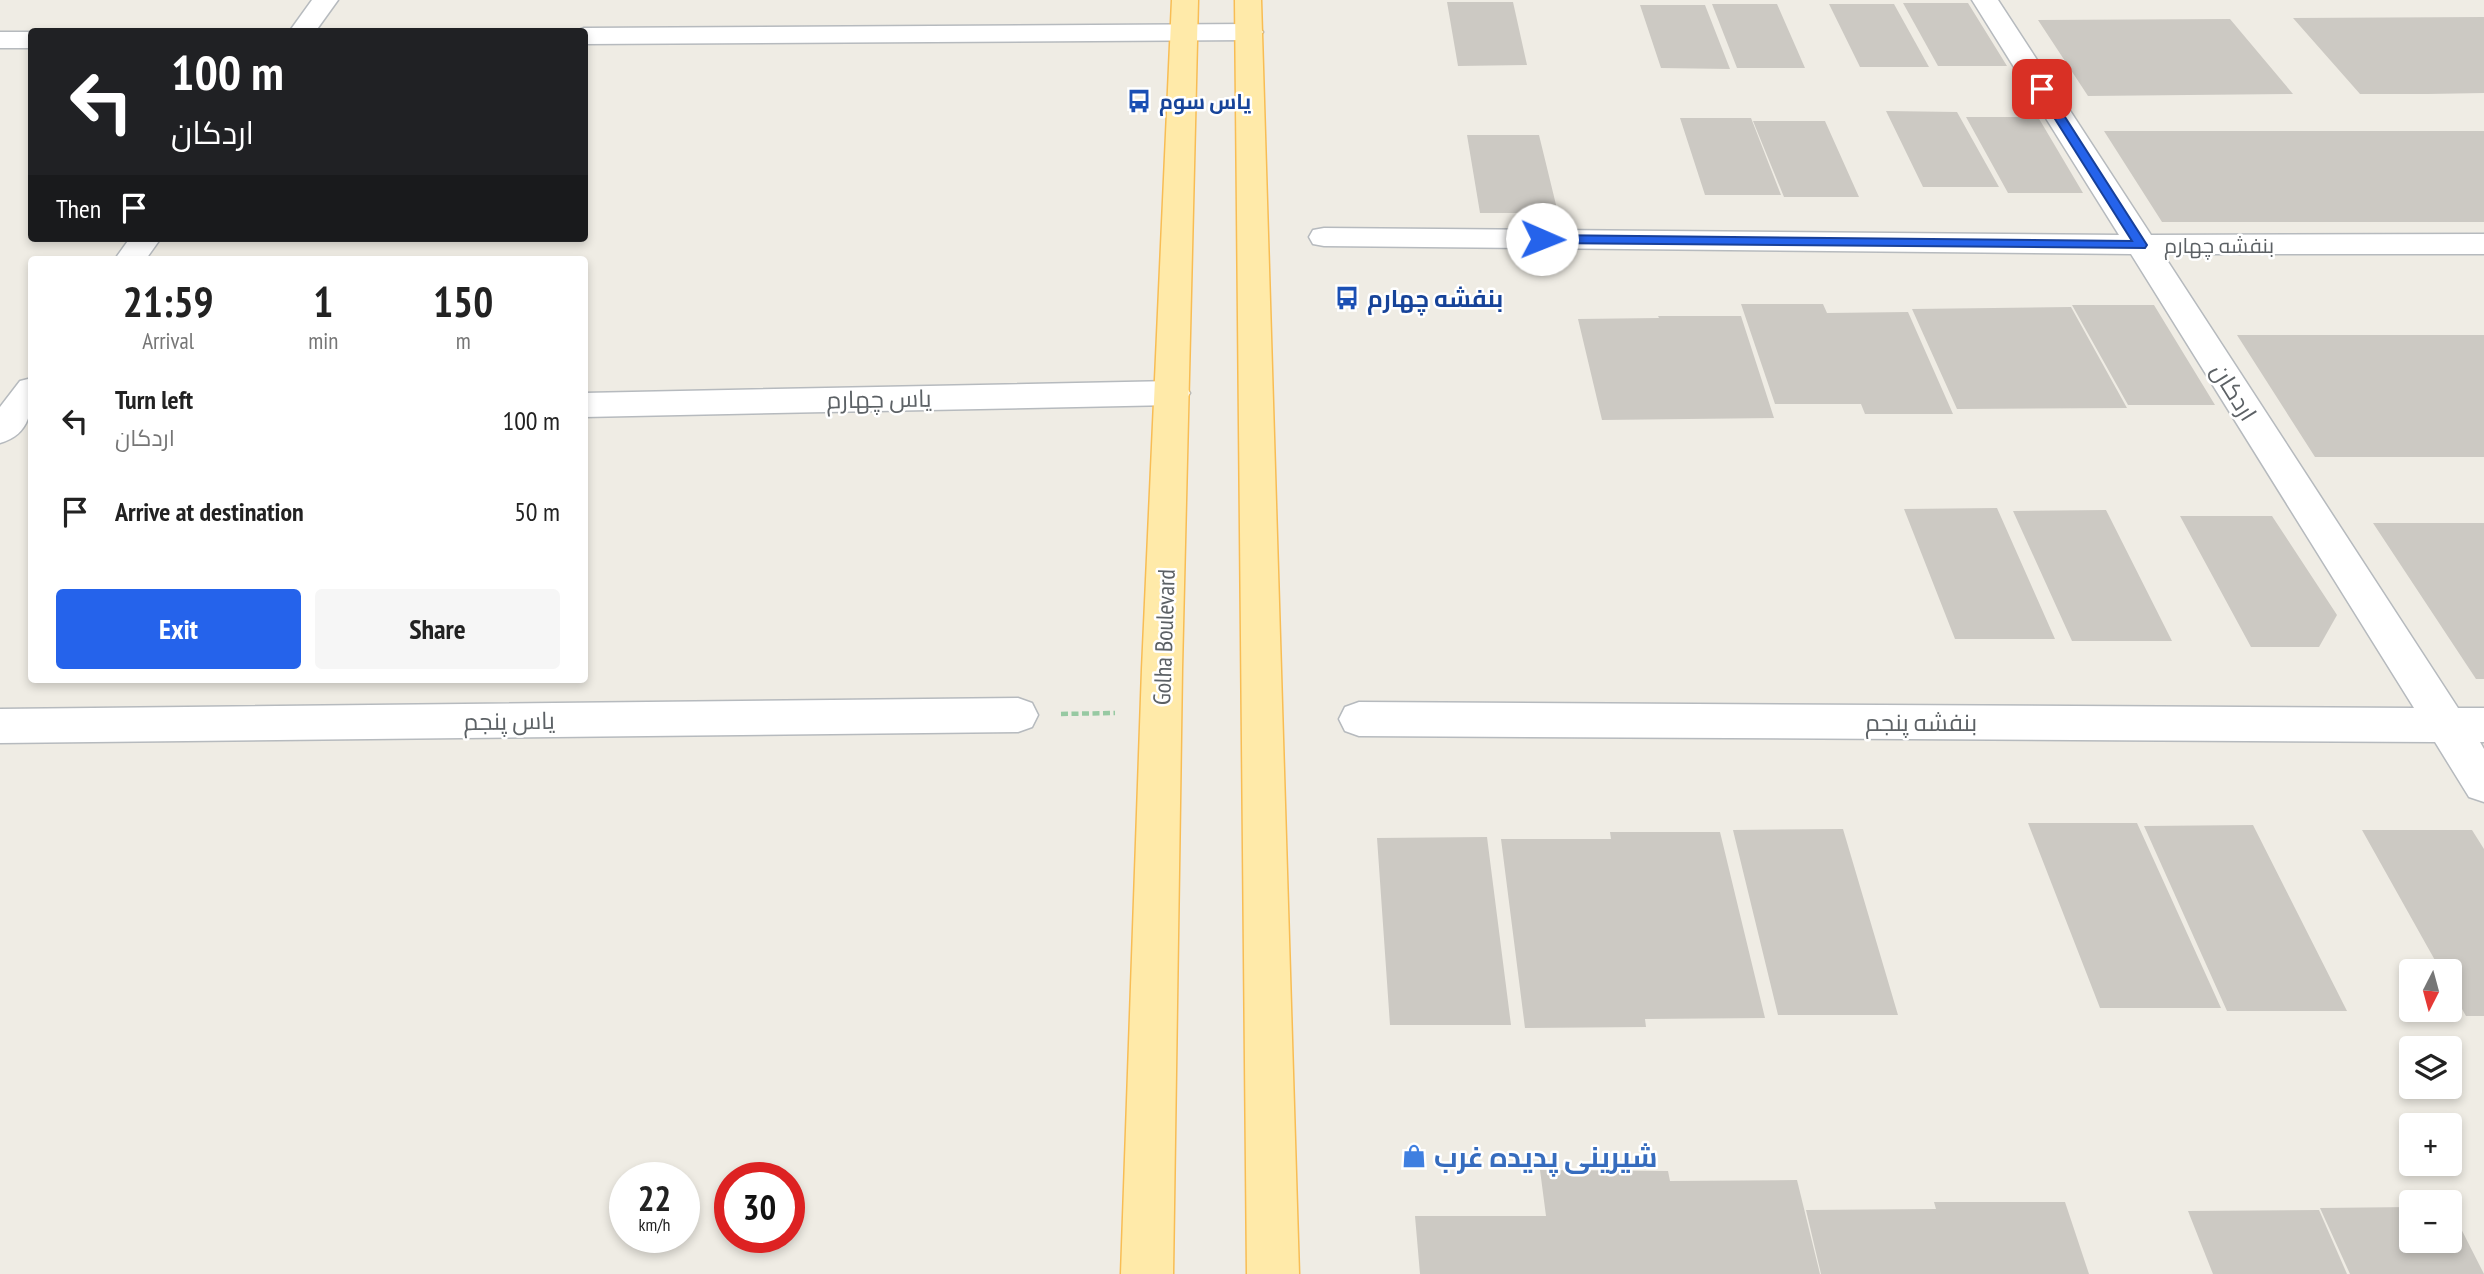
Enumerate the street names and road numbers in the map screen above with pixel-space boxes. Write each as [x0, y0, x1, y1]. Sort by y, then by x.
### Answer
street label: بنفشه چهارم [2164, 232, 2274, 260]
street label: اردکان [2204, 357, 2264, 427]
street label: یاس چهارم [826, 383, 932, 416]
street label: Golha Boulevard [1146, 568, 1182, 706]
street label: یاس پنجم [463, 705, 556, 738]
street label: بنفشه پنجم [1865, 707, 1977, 739]

